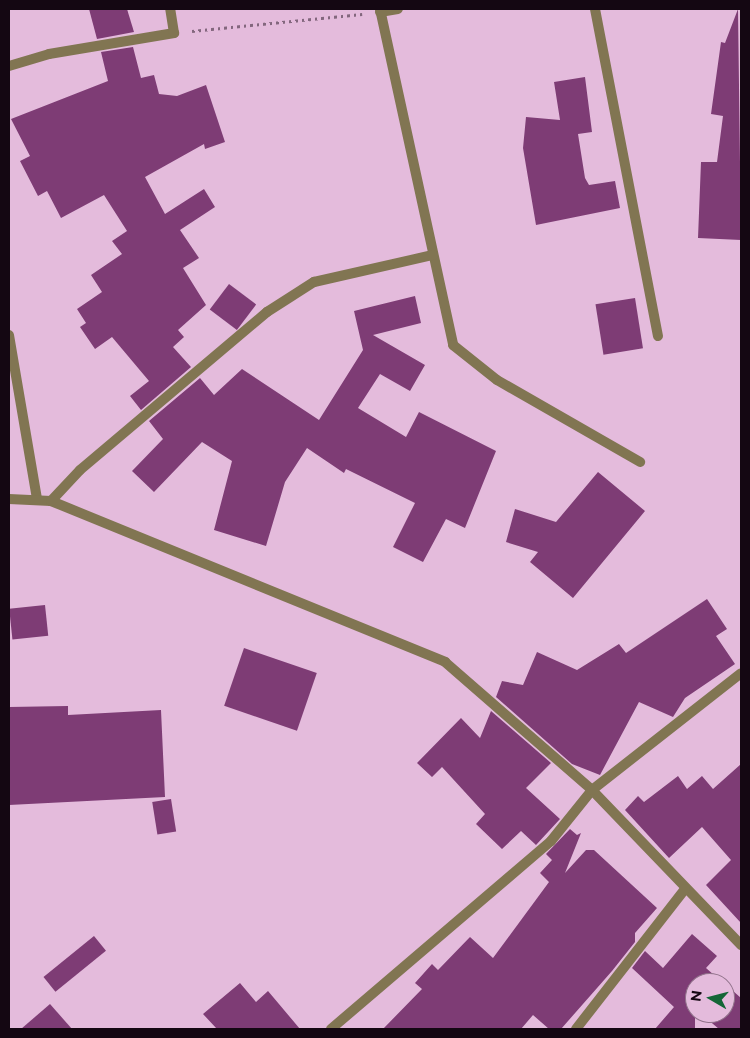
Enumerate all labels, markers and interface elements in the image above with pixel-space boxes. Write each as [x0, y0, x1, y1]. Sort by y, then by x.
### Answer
north arrow [685, 973, 735, 1023]
text: N [686, 989, 706, 1003]

